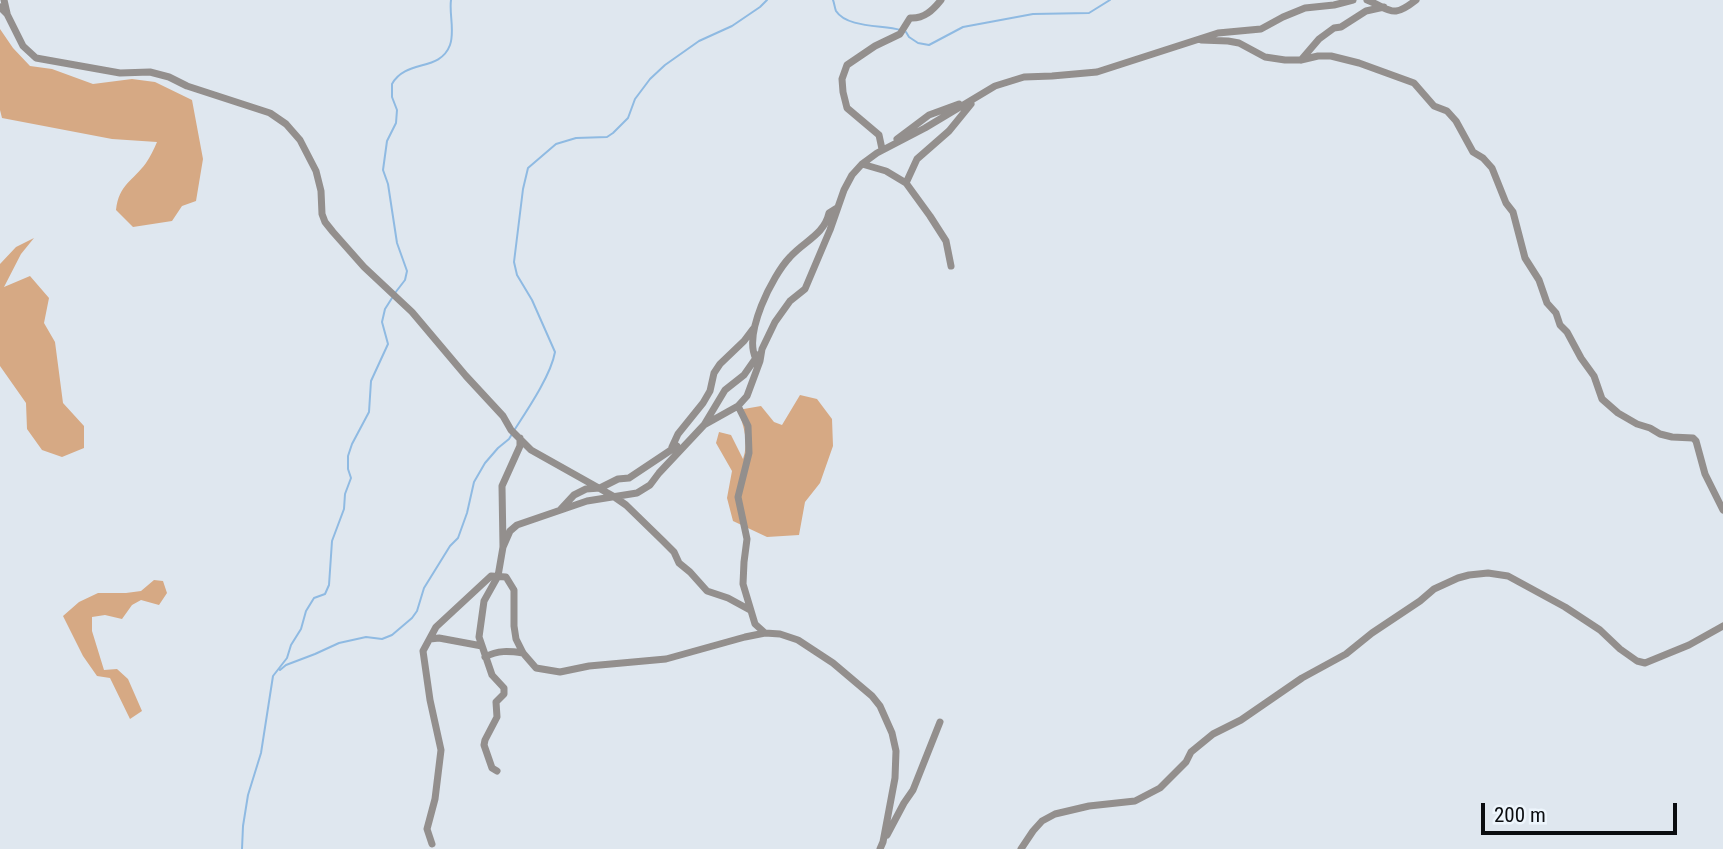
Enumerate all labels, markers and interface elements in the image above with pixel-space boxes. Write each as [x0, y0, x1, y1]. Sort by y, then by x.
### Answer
scale bar [1485, 790, 1681, 834]
text: 200 m [1494, 803, 1546, 827]

